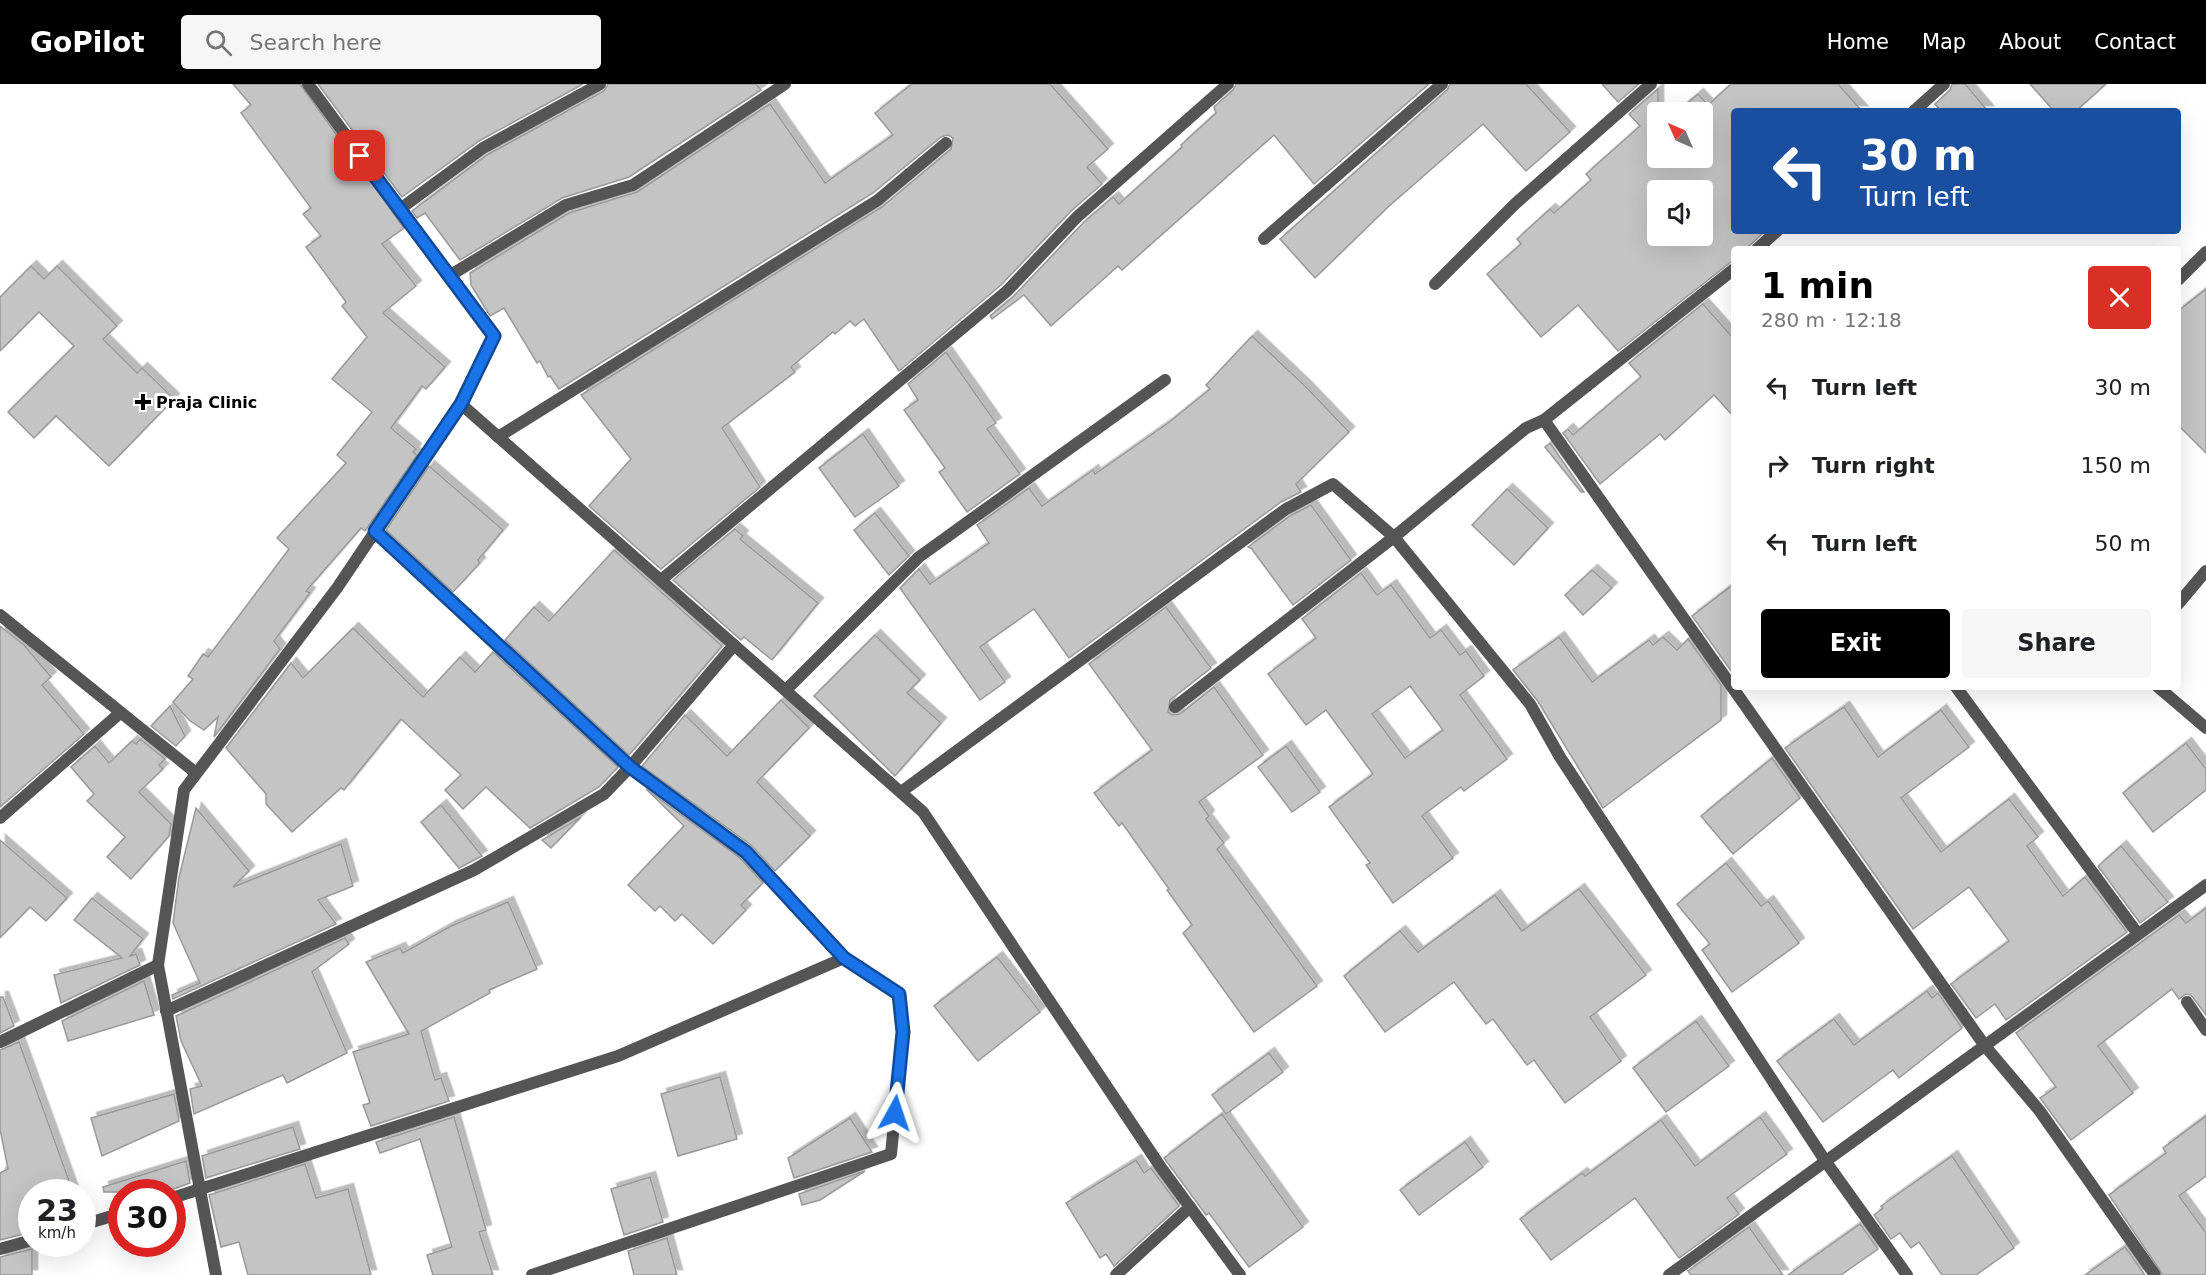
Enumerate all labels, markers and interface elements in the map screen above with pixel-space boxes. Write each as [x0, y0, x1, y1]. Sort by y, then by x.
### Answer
search box [181, 15, 601, 69]
text: GoPilot [30, 26, 145, 59]
icon: search [202, 26, 235, 59]
text: Search here [250, 30, 382, 55]
text: Home [1827, 30, 1889, 54]
text: Map [1922, 30, 1966, 54]
text: About [1999, 30, 2061, 54]
text: Contact [2094, 30, 2176, 54]
north arrow [1647, 102, 1713, 168]
map controls [1647, 102, 1713, 246]
pin [334, 130, 385, 181]
text: 30 m [1860, 131, 1977, 180]
icon: left [1761, 132, 1839, 210]
icon: arrive [343, 139, 376, 172]
button: sound [1647, 180, 1713, 246]
text: Turn left [1860, 181, 1970, 212]
text: 1 min [1761, 265, 1874, 306]
button: close [2088, 266, 2151, 329]
text: 280 m · 12:18 [1761, 308, 1902, 332]
icon: left [1761, 371, 1794, 404]
text: Turn left [1812, 375, 1917, 400]
text: 30 m [2095, 375, 2151, 400]
marker: Praja Clinic [134, 393, 152, 411]
place label: Praja Clinic [156, 393, 257, 412]
icon: right [1761, 449, 1794, 482]
text: Turn right [1812, 453, 1935, 478]
text: 150 m [2081, 453, 2151, 478]
icon: left [1761, 527, 1794, 560]
text: Turn left [1812, 531, 1917, 556]
text: 50 m [2095, 531, 2151, 556]
button: Exit [1761, 609, 1950, 678]
button: Share [1962, 609, 2151, 678]
position arrow [863, 1081, 927, 1145]
speed limit sign: 30 [108, 1179, 186, 1257]
text: 23 [36, 1193, 78, 1228]
text: km/h [38, 1224, 76, 1242]

